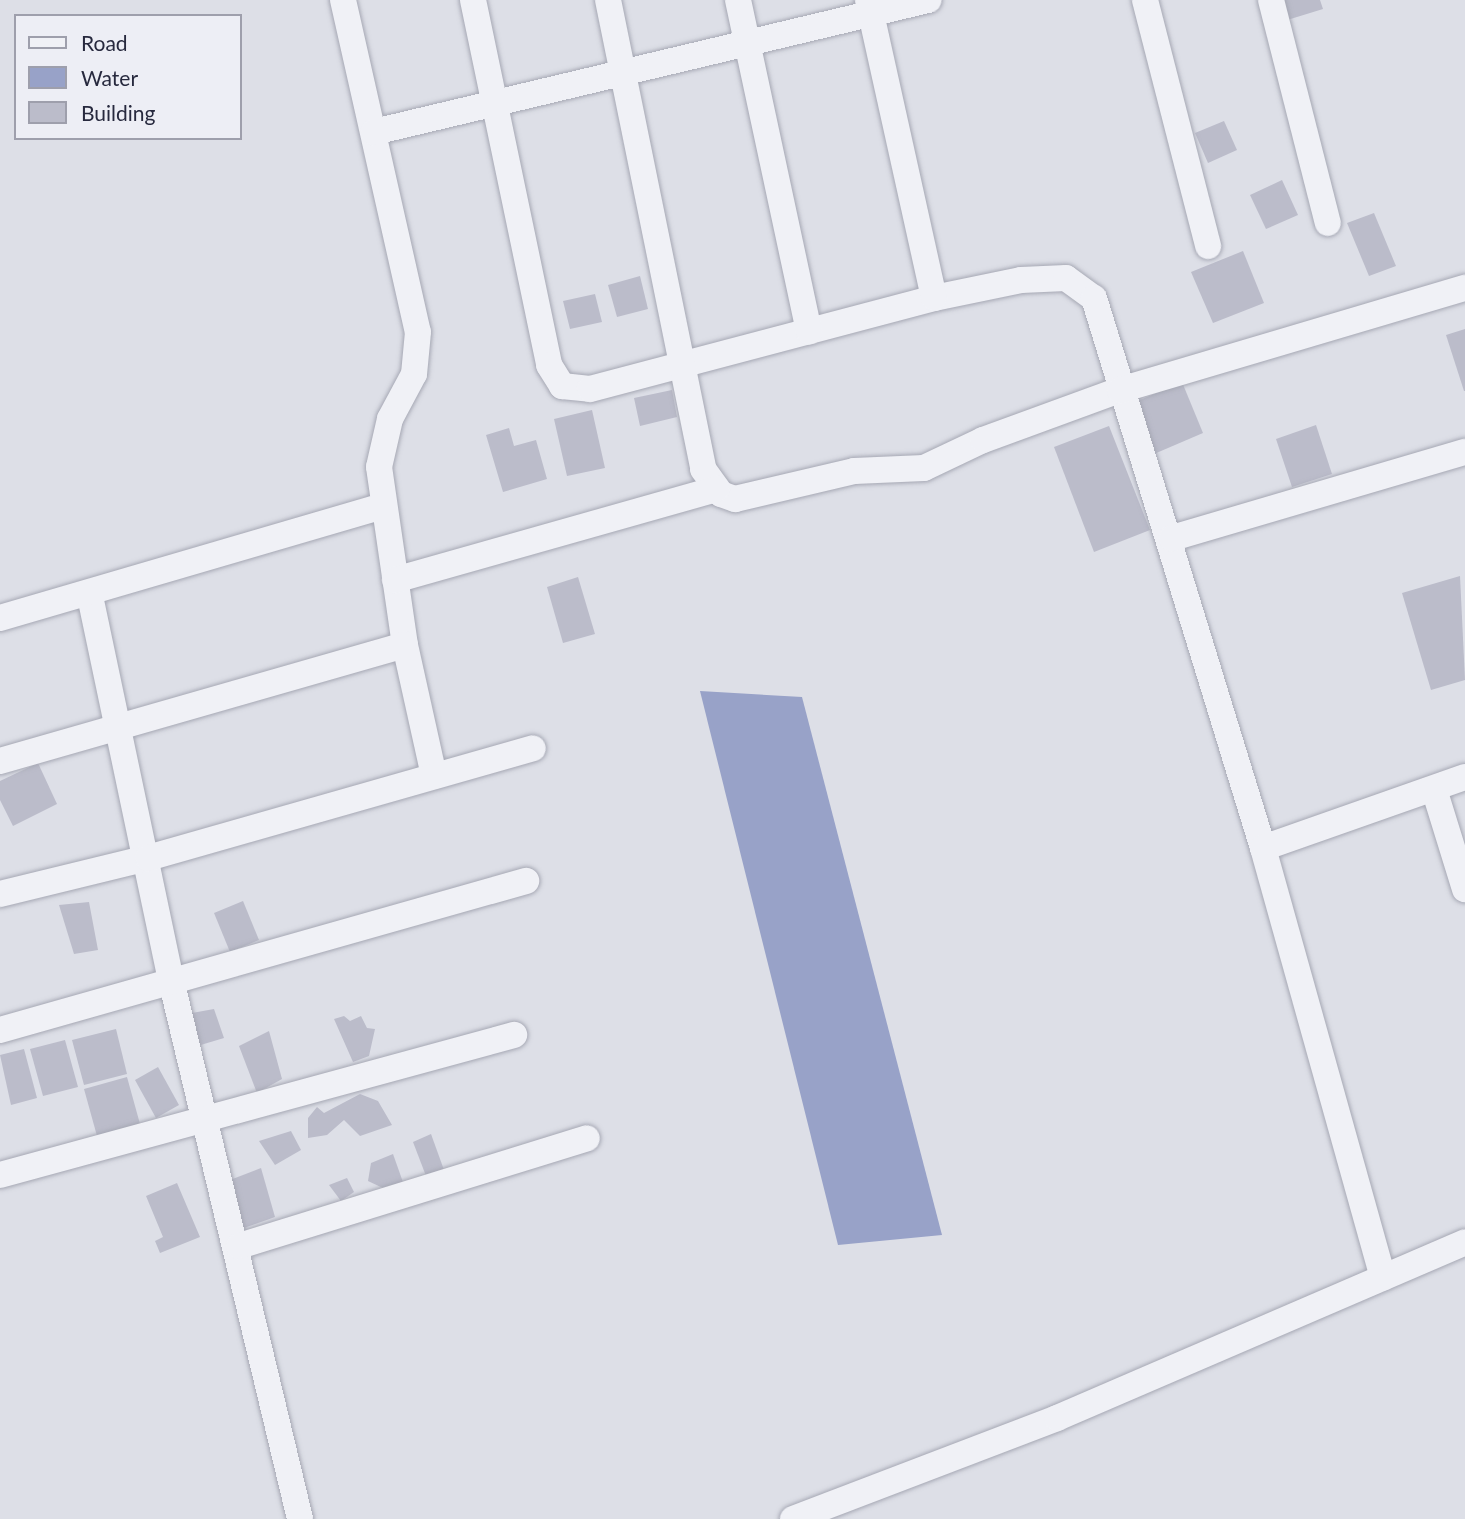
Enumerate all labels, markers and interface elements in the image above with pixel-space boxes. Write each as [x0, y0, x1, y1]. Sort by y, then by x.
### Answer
legend [14, 14, 242, 140]
text: Road [81, 30, 128, 55]
text: Water [81, 65, 138, 90]
text: Building [81, 100, 156, 125]

